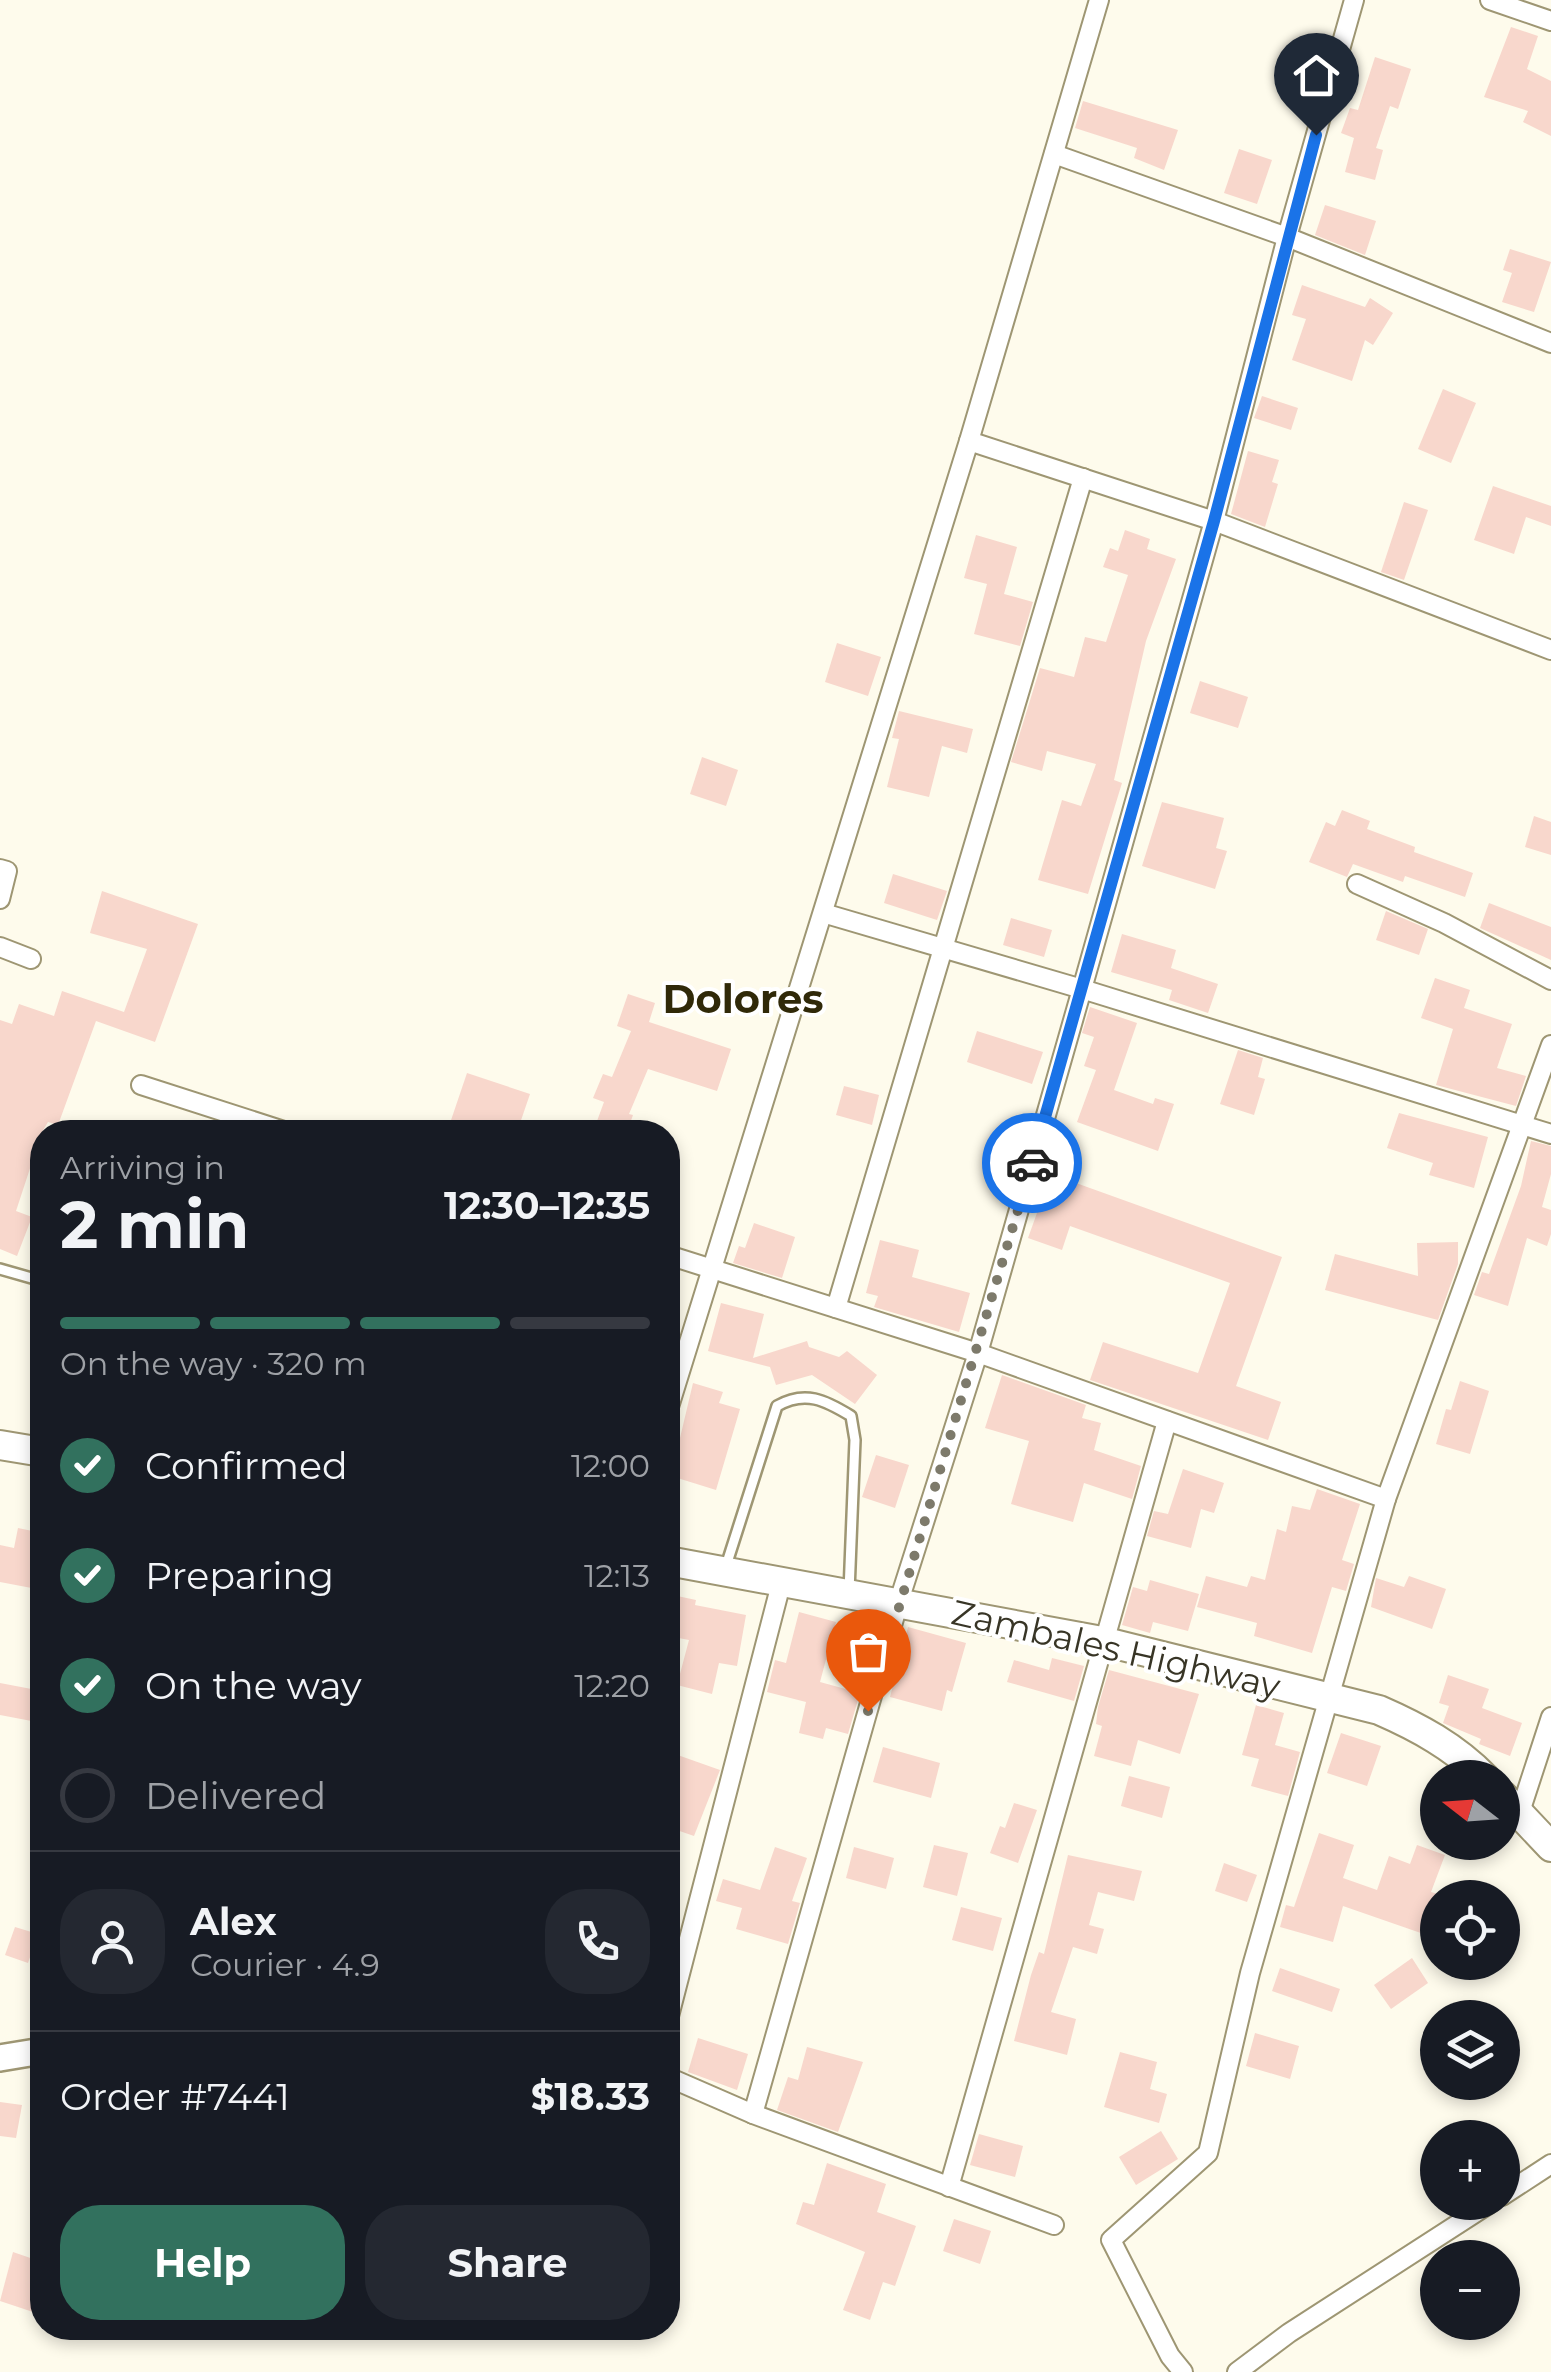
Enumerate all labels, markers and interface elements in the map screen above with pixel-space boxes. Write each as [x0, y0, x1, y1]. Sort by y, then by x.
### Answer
pin [1274, 33, 1359, 136]
icon: home [1289, 48, 1344, 103]
district label: Dolores [663, 974, 823, 1023]
courier [982, 1113, 1082, 1213]
icon: car [1005, 1136, 1060, 1191]
text: Arriving in [60, 1148, 225, 1187]
text: 12:30–12:35 [444, 1182, 650, 1229]
text: 2 min [60, 1185, 249, 1264]
text: On the way · 320 m [60, 1344, 367, 1383]
icon: check [60, 1438, 115, 1493]
text: Confirmed [145, 1442, 348, 1489]
text: 12:00 [571, 1446, 650, 1485]
icon: check [60, 1548, 115, 1603]
text: Preparing [145, 1552, 334, 1599]
text: 12:13 [584, 1556, 650, 1595]
street label: Zambales Highway [948, 1590, 1284, 1708]
pin [826, 1609, 911, 1712]
icon: bag [841, 1624, 896, 1679]
icon: check [60, 1658, 115, 1713]
text: On the way [145, 1662, 362, 1709]
text: 12:20 [574, 1666, 650, 1705]
north arrow [1420, 1760, 1520, 1860]
map controls [1420, 1760, 1520, 2340]
text: Delivered [145, 1772, 326, 1819]
button: locate [1420, 1880, 1520, 1980]
button: person [60, 1889, 165, 1994]
button: phone [545, 1889, 650, 1994]
text: Alex [190, 1898, 277, 1945]
text: Courier · 4.9 [190, 1945, 380, 1984]
button: layers [1420, 2000, 1520, 2100]
text: Order #7441 [60, 2073, 290, 2120]
text: $18.33 [531, 2073, 650, 2120]
button: + [1420, 2120, 1520, 2220]
button: Help [60, 2205, 345, 2320]
button: Share [365, 2205, 650, 2320]
button: − [1420, 2240, 1520, 2340]

